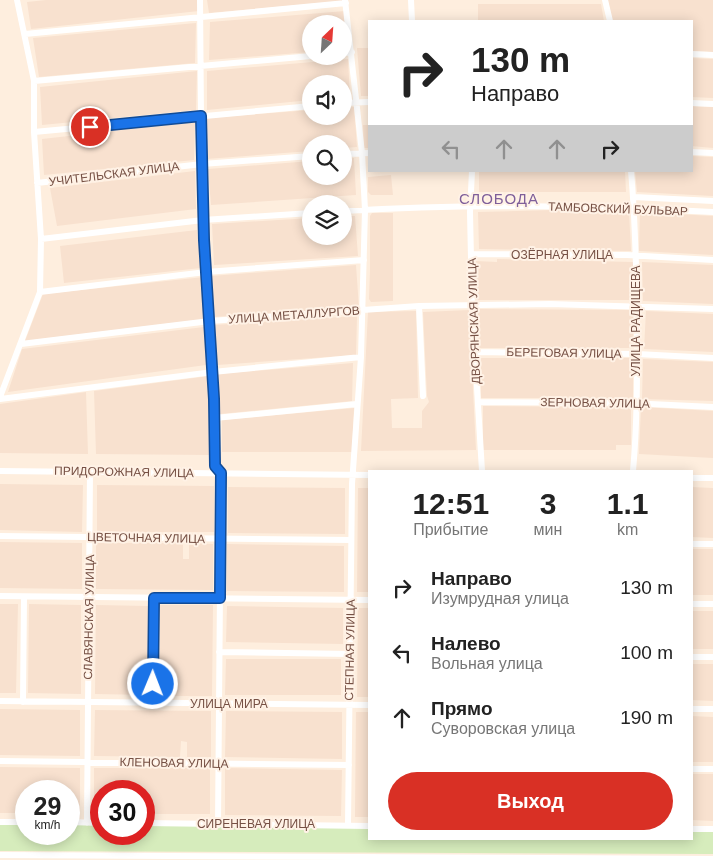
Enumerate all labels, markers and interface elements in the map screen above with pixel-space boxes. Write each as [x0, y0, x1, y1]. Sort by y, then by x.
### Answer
north arrow [302, 15, 352, 65]
map controls [302, 15, 352, 245]
icon: right [388, 40, 453, 105]
text: 130 m [471, 40, 570, 79]
button: sound [302, 75, 352, 125]
text: Направо [471, 81, 559, 106]
pin [69, 106, 111, 148]
icon: arrive [76, 113, 104, 141]
button: search [302, 135, 352, 185]
icon: left [437, 135, 465, 163]
icon: ahead [490, 135, 518, 163]
icon: ahead [543, 135, 571, 163]
icon: right [596, 135, 624, 163]
street label: УЧИТЕЛЬСКАЯ УЛИЦА [48, 159, 180, 189]
district label: СЛОБОДА [459, 190, 539, 207]
button: layers [302, 195, 352, 245]
street label: ТАМБОВСКИЙ БУЛЬВАР [548, 199, 688, 218]
street label: ОЗЁРНАЯ УЛИЦА [511, 248, 613, 262]
street label: ДВОРЯНСКАЯ УЛИЦА [465, 258, 483, 384]
street label: УЛИЦА РАДИЩЕВА [629, 265, 643, 377]
street label: УЛИЦА МЕТАЛЛУРГОВ [228, 303, 360, 327]
street label: БЕРЕГОВАЯ УЛИЦА [506, 345, 622, 361]
street label: ЗЕРНОВАЯ УЛИЦА [540, 395, 650, 411]
street label: ПРИДОРОЖНАЯ УЛИЦА [54, 464, 194, 480]
text: 12:51 [412, 487, 489, 520]
text: 3 [540, 487, 556, 520]
text: 1.1 [607, 487, 649, 520]
text: Прибытие [413, 521, 488, 538]
text: мин [534, 521, 562, 538]
text: km [617, 521, 638, 538]
street label: ЦВЕТОЧНАЯ УЛИЦА [87, 530, 205, 546]
street label: СЛАВЯНСКАЯ УЛИЦА [81, 554, 97, 680]
text: Направо [431, 568, 512, 589]
icon: right [388, 574, 416, 602]
text: 130 m [620, 577, 673, 598]
text: Изумрудная улица [431, 590, 569, 607]
street label: СТЕПНАЯ УЛИЦА [342, 599, 358, 701]
text: Налево [431, 633, 501, 654]
icon: left [388, 639, 416, 667]
text: 100 m [620, 642, 673, 663]
text: Вольная улица [431, 655, 543, 672]
position arrow [126, 657, 178, 709]
street label: УЛИЦА МИРА [190, 697, 268, 711]
text: Прямо [431, 698, 493, 719]
icon: ahead [388, 704, 416, 732]
text: 190 m [620, 707, 673, 728]
text: Суворовская улица [431, 720, 575, 737]
street label: КЛЕНОВАЯ УЛИЦА [119, 755, 229, 771]
button: Выход [388, 772, 673, 830]
speed limit sign: 30 [90, 780, 155, 845]
text: 29 [34, 792, 61, 820]
street label: СИРЕНЕВАЯ УЛИЦА [197, 817, 315, 831]
text: km/h [34, 818, 61, 832]

